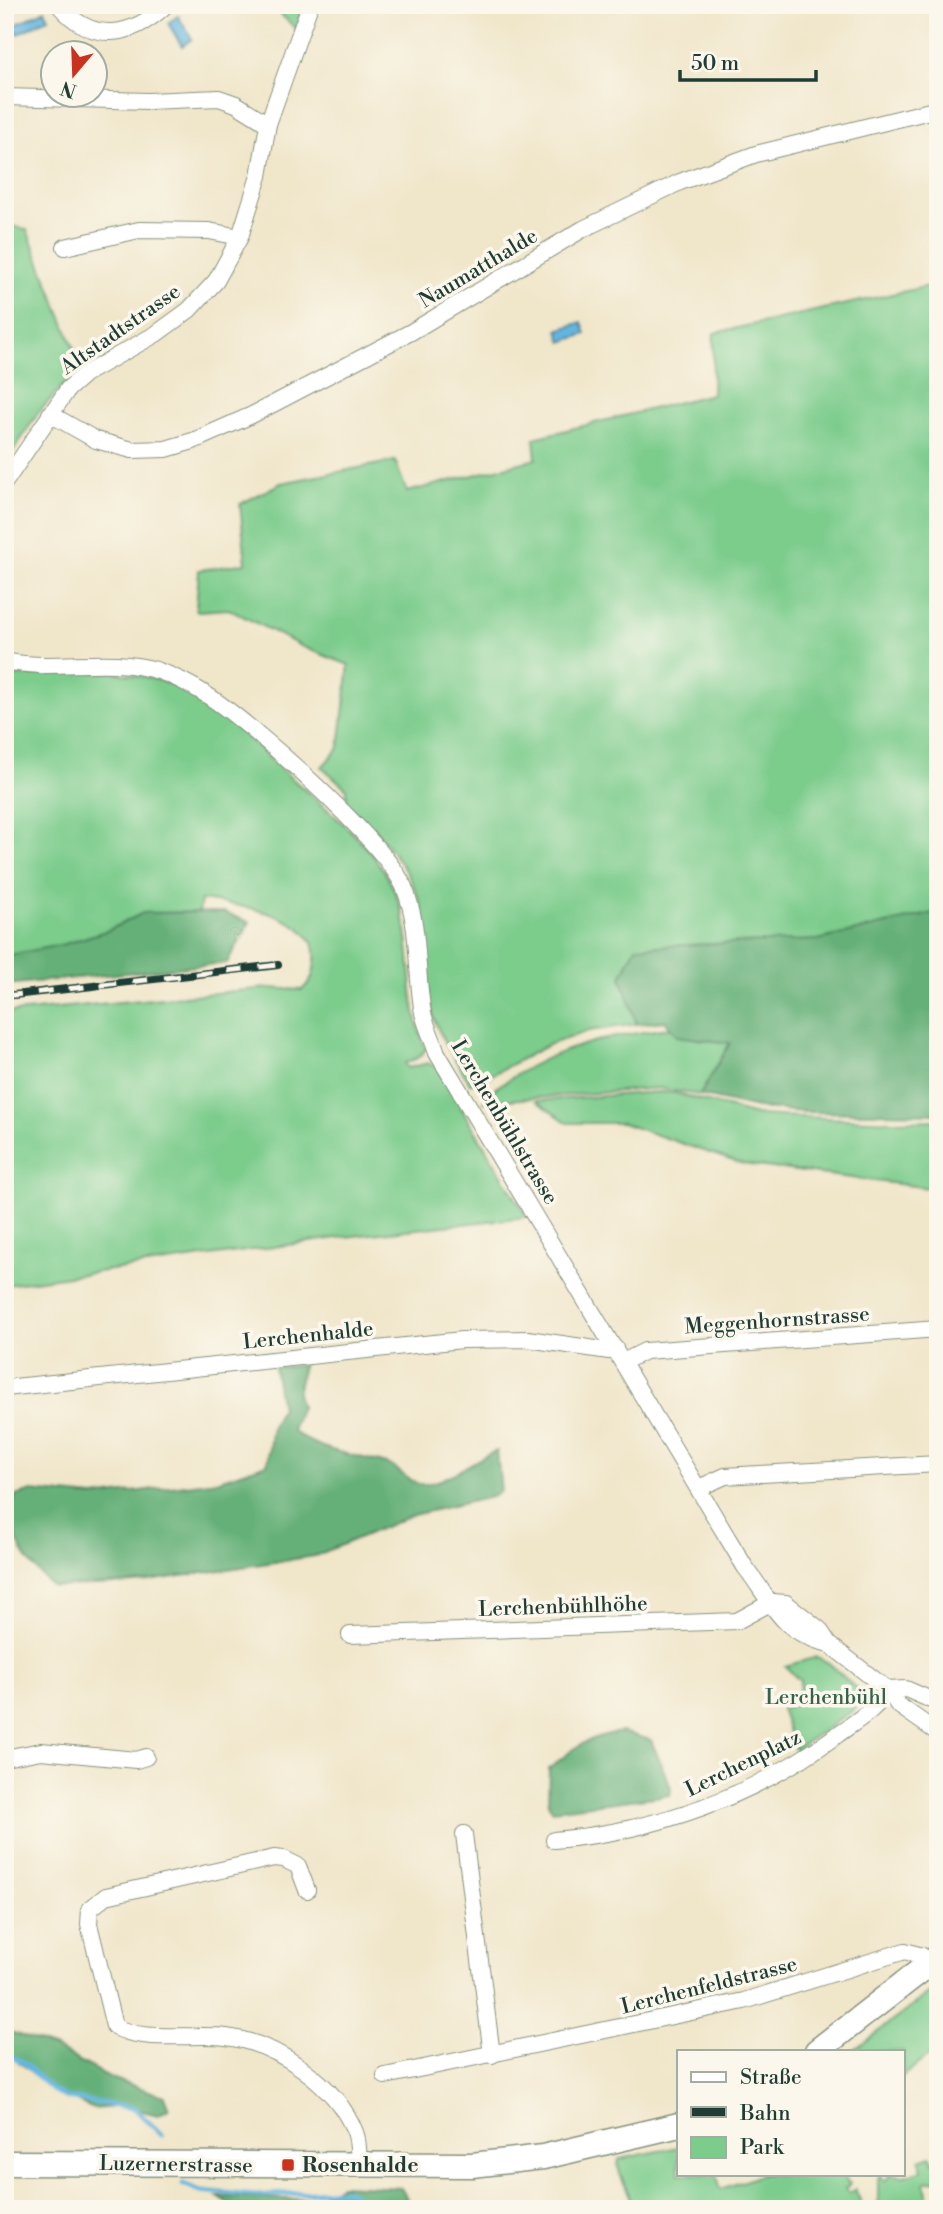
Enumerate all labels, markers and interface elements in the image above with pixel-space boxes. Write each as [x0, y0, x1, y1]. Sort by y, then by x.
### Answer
north arrow [38, 38, 108, 108]
scale bar [680, 38, 817, 82]
text: 50 m [691, 51, 739, 77]
text: N [58, 75, 80, 103]
street label: Naumatthalde [414, 223, 543, 314]
street label: Altstadtstrasse [55, 279, 186, 381]
street label: Lerchenbühlstrasse [445, 1035, 564, 1210]
street label: Meggenhornstrasse [684, 1302, 870, 1340]
street label: Lerchenhalde [241, 1316, 375, 1356]
street label: Lerchenbühlhöhe [478, 1591, 648, 1623]
park label: Lerchenbühl [765, 1685, 887, 1711]
street label: Lerchenplatz [681, 1725, 806, 1803]
street label: Lerchenfeldstrasse [618, 1951, 800, 2020]
legend [677, 2050, 904, 2176]
text: Straße [740, 2065, 802, 2091]
text: Bahn [739, 2101, 791, 2127]
text: Park [740, 2135, 785, 2161]
street label: Luzernerstrasse [99, 2151, 253, 2179]
place label: Rosenhalde [302, 2153, 419, 2179]
marker: Rosenhalde [280, 2157, 296, 2173]

